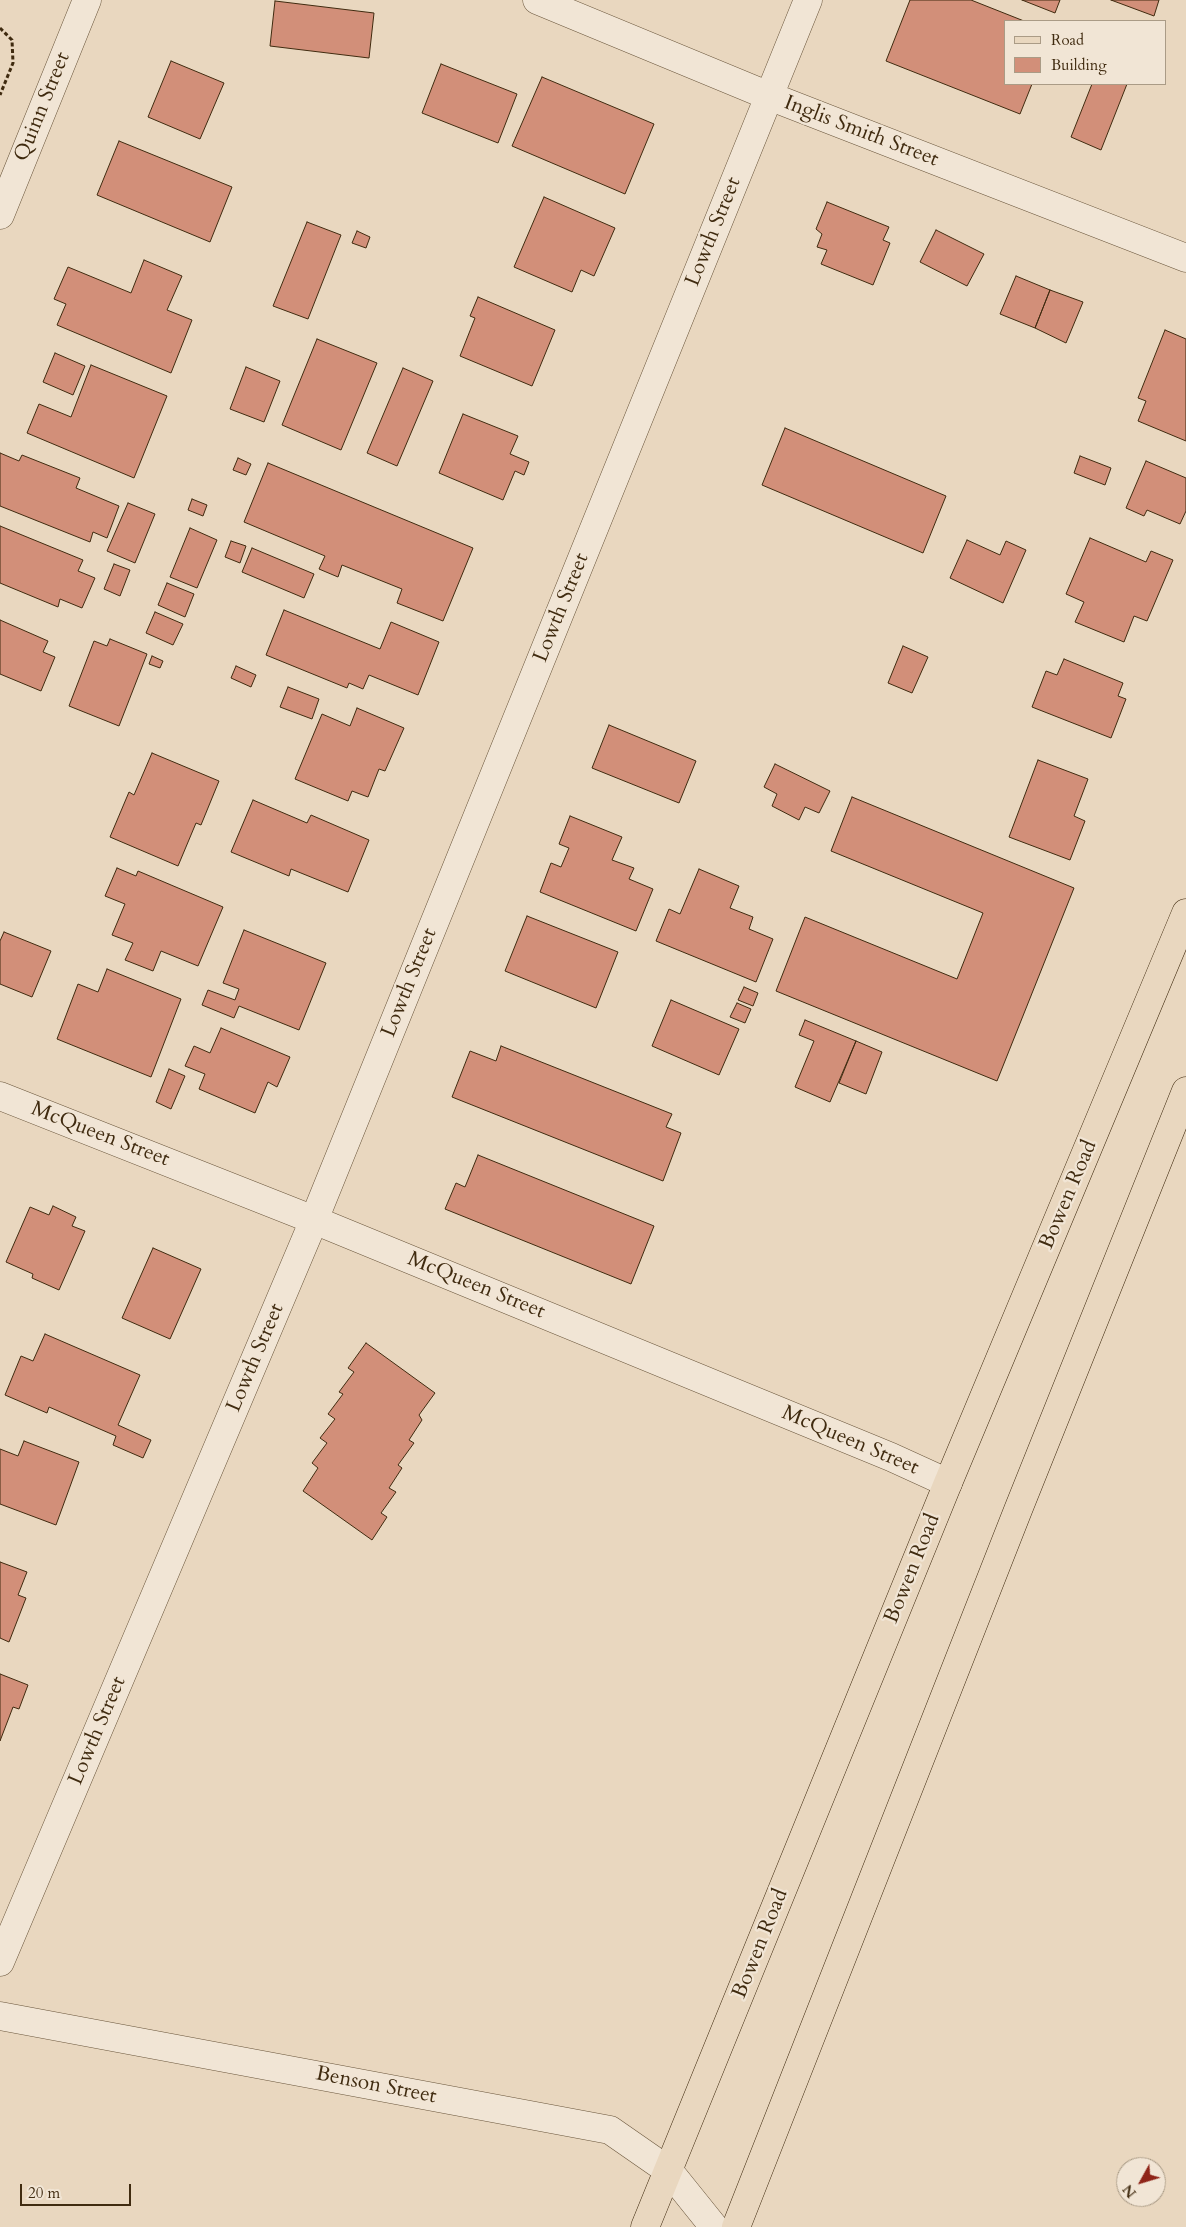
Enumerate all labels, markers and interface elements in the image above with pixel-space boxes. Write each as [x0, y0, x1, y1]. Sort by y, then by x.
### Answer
legend [1004, 20, 1166, 85]
text: Road [1051, 30, 1084, 50]
street label: Quinn Street [10, 49, 76, 165]
text: Building [1051, 55, 1107, 75]
street label: Inglis Smith Street [780, 91, 942, 173]
street label: Lowth Street [681, 174, 747, 290]
street label: Lowth Street [529, 550, 595, 666]
street label: Lowth Street [377, 925, 443, 1041]
street label: McQueen Street [27, 1097, 173, 1173]
street label: Bowen Road [1035, 1137, 1103, 1253]
street label: McQueen Street [404, 1247, 548, 1325]
street label: Lowth Street [222, 1300, 290, 1416]
street label: McQueen Street [778, 1401, 922, 1481]
street label: Bowen Road [880, 1511, 946, 1627]
street label: Lowth Street [64, 1673, 132, 1789]
street label: Bowen Road [728, 1886, 794, 2002]
street label: Benson Street [314, 2062, 438, 2110]
north arrow [1116, 2157, 1166, 2207]
scale bar [22, 2174, 134, 2206]
text: N [1119, 2180, 1141, 2202]
text: 20 m [28, 2183, 60, 2203]

